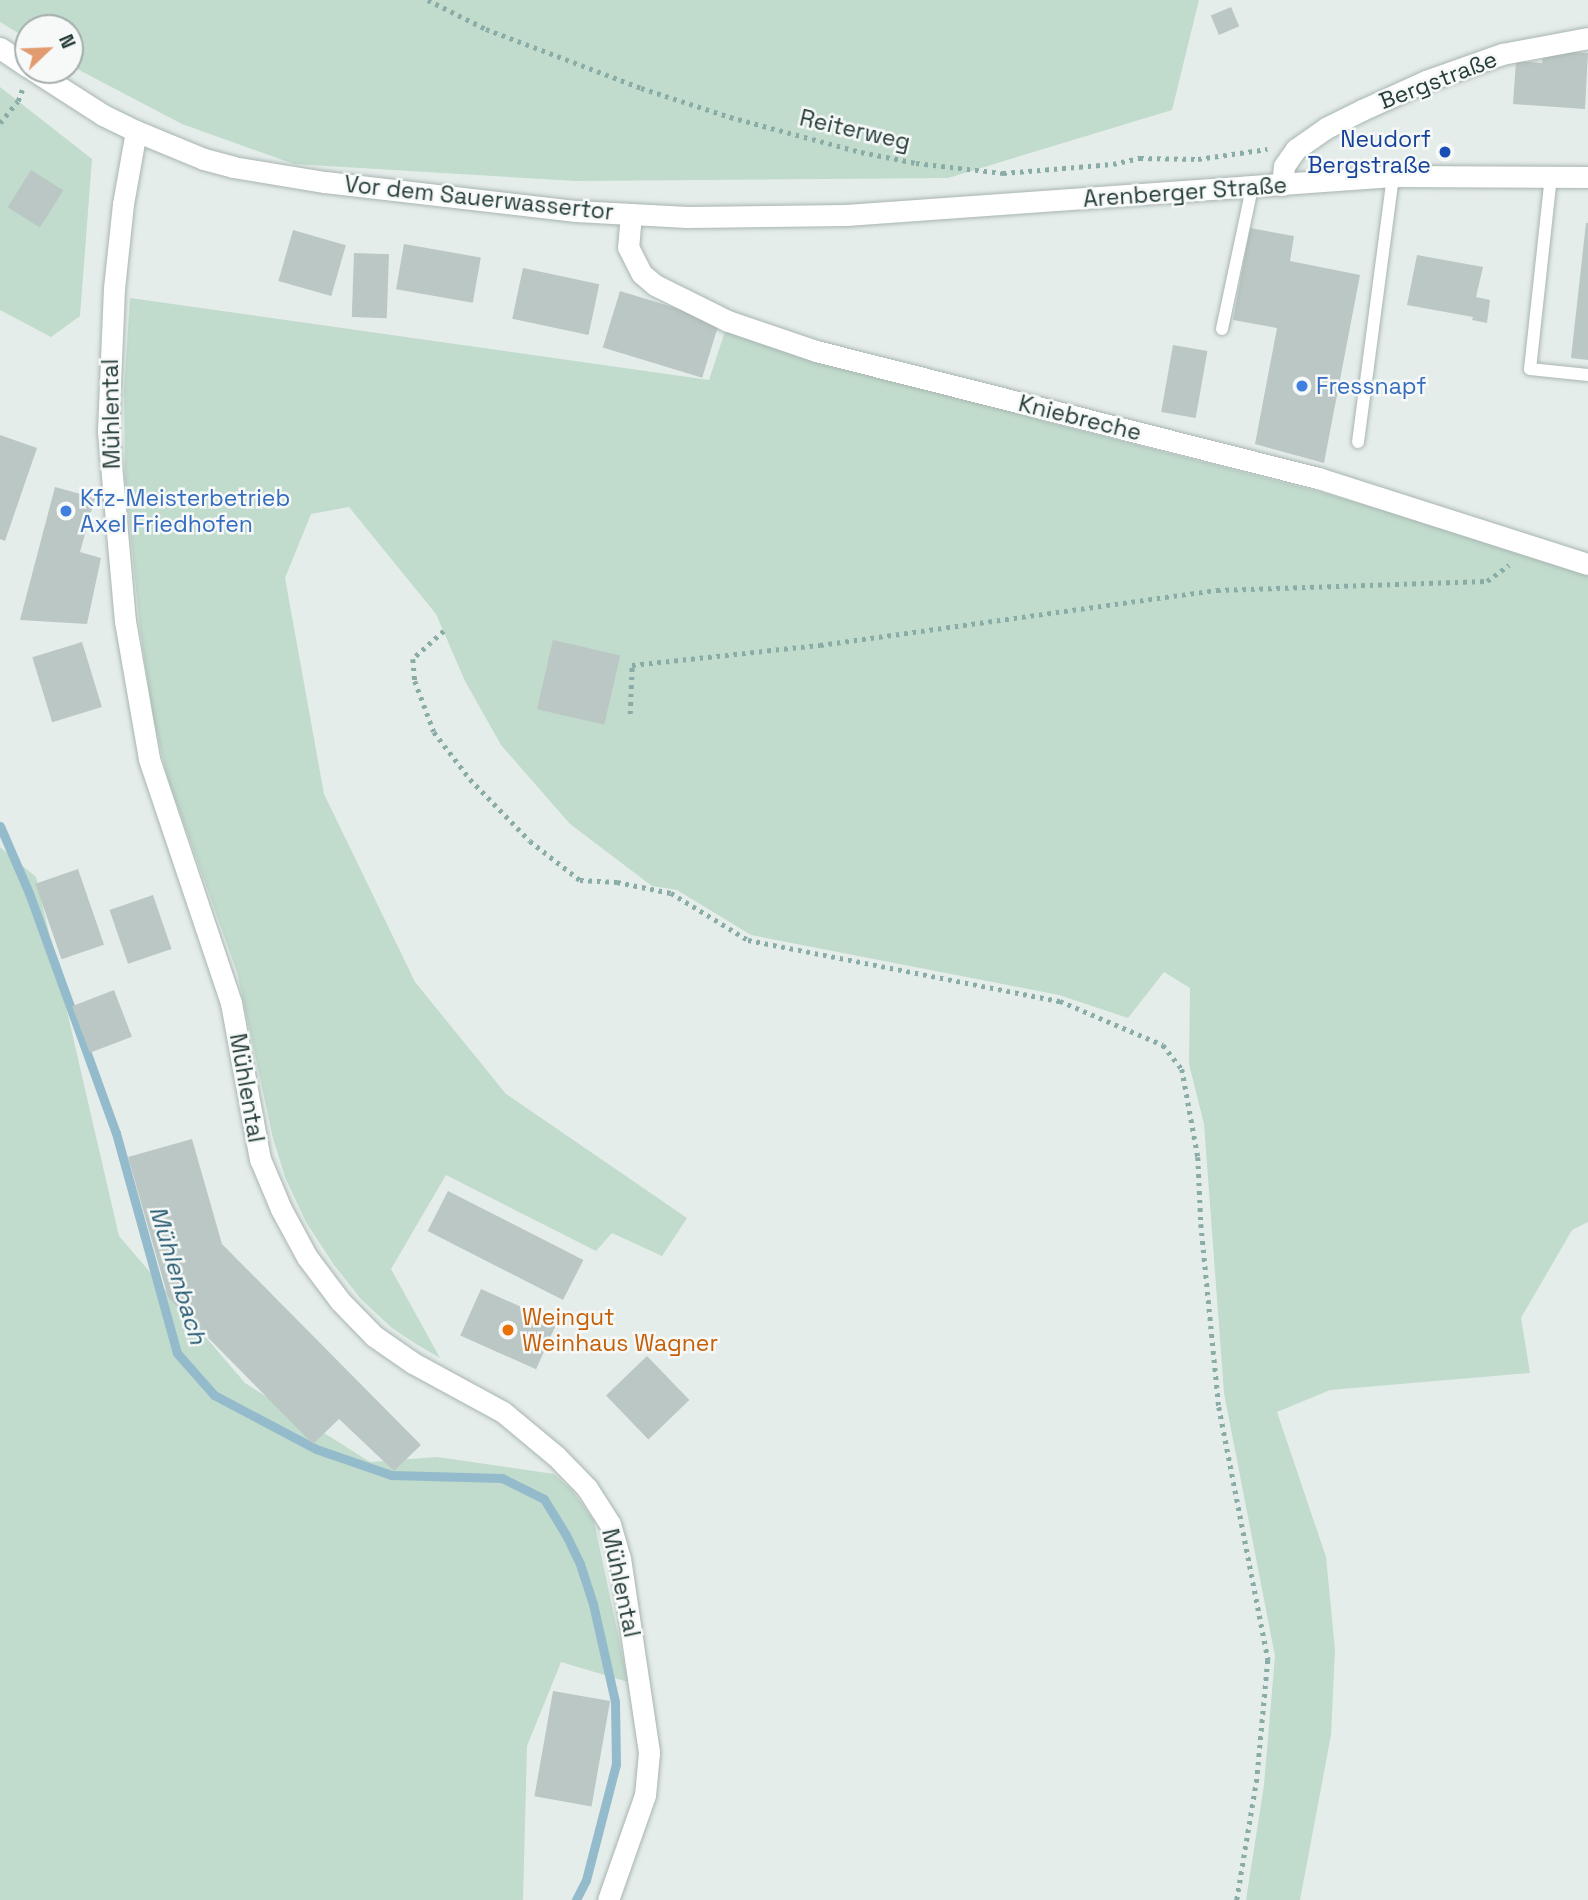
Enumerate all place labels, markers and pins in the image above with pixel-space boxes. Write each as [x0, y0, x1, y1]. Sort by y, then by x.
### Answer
place label: Neudorf Bergstraße [1307, 125, 1431, 179]
marker: Neudorf Bergstraße [1437, 144, 1453, 160]
place label: Fressnapf [1316, 372, 1426, 400]
marker: Fressnapf [1294, 378, 1310, 394]
place label: Kfz-Meisterbetrieb Axel Friedhofen [80, 484, 290, 538]
marker: Kfz-Meisterbetrieb Axel Friedhofen [58, 503, 74, 519]
place label: Weingut Weinhaus Wagner [522, 1303, 718, 1357]
marker: Weingut Weinhaus Wagner [500, 1322, 516, 1338]

